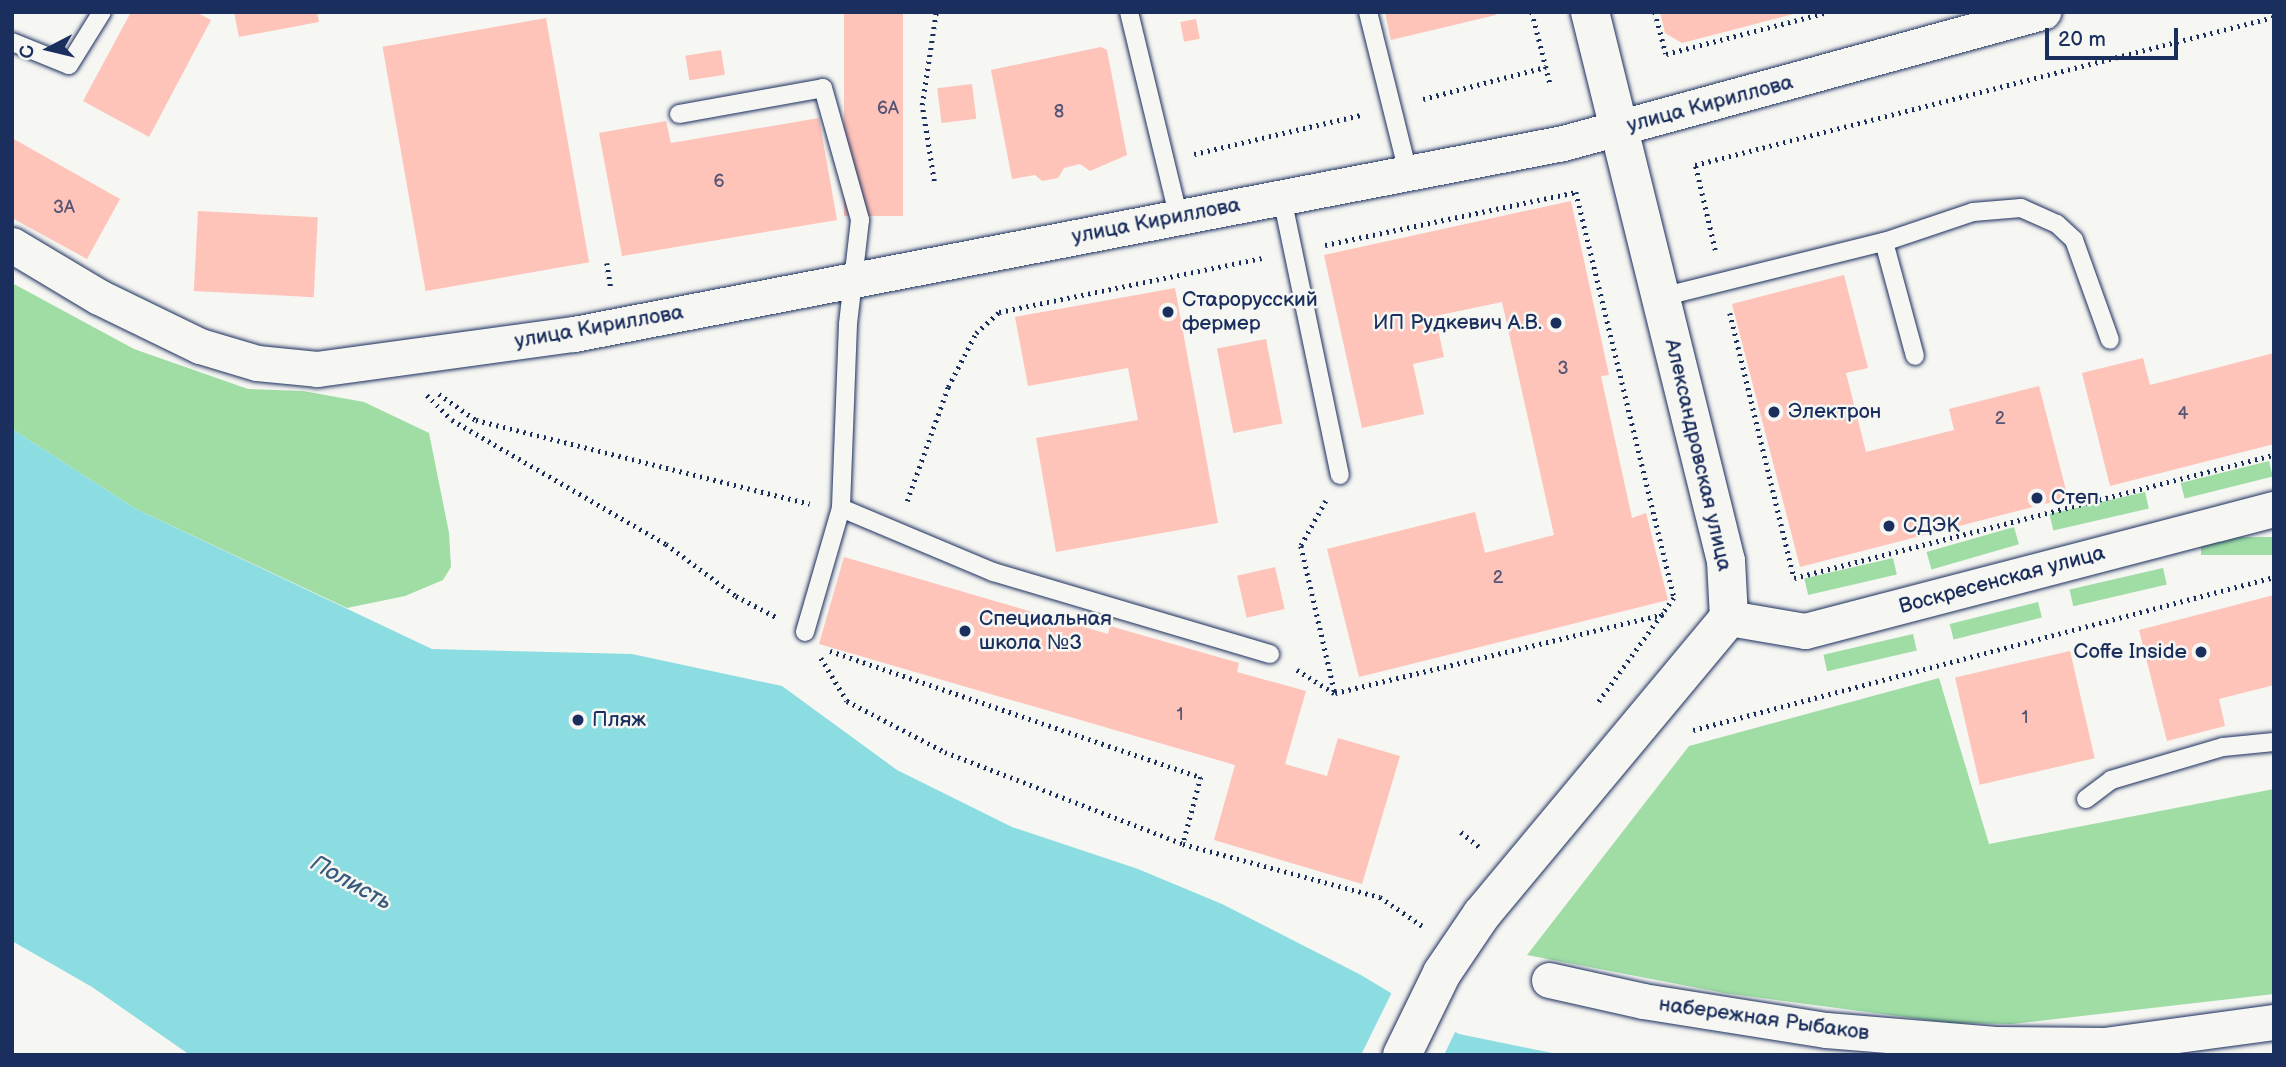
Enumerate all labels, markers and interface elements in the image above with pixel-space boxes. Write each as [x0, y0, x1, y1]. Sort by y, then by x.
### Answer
north arrow [14, 14, 84, 84]
scale bar [2048, 14, 2181, 58]
text: 20 m [2058, 27, 2106, 52]
text: С [15, 44, 40, 60]
street label: улица Кириллова [1624, 70, 1796, 138]
house number: 6А [877, 98, 899, 120]
house number: 8 [1054, 101, 1064, 123]
house number: 6 [714, 171, 724, 193]
street label: улица Кириллова [1070, 192, 1242, 250]
house number: 3А [53, 197, 75, 219]
place label: Старорусский фермер [1182, 287, 1318, 337]
street label: улица Кириллова [513, 300, 685, 354]
marker: Старорусский фермер [1160, 304, 1176, 320]
place label: ИП Рудкевич А.В. [1373, 310, 1542, 336]
marker: ИП Рудкевич А.В. [1548, 315, 1564, 331]
street label: Александровская улица [1659, 337, 1737, 573]
house number: 3 [1557, 358, 1569, 380]
place label: Электрон [1788, 399, 1881, 425]
house number: 4 [2178, 403, 2188, 425]
marker: Электрон [1766, 404, 1782, 420]
house number: 2 [1995, 408, 2005, 430]
place label: Степ [2051, 485, 2099, 511]
marker: Степ [2029, 490, 2045, 506]
place label: СДЭК [1903, 513, 1960, 539]
marker: СДЭК [1881, 518, 1897, 534]
street label: Воскресенская улица [1896, 540, 2108, 620]
house number: 2 [1493, 567, 1503, 589]
place label: Специальная школа №3 [979, 606, 1112, 656]
marker: Специальная школа №3 [957, 623, 973, 639]
place label: Coffe Inside [2073, 639, 2187, 665]
marker: Coffe Inside [2193, 644, 2209, 660]
house number: 1 [1177, 704, 1183, 726]
place label: Пляж [592, 707, 646, 733]
house number: 1 [2022, 707, 2028, 729]
marker: Пляж [570, 712, 586, 728]
water label: Полисть [306, 849, 396, 917]
street label: набережная Рыбаков [1657, 992, 1871, 1046]

